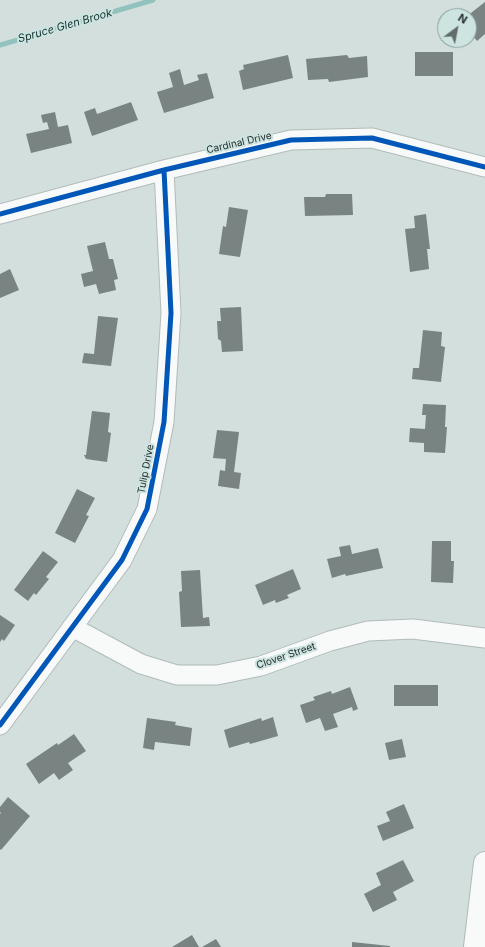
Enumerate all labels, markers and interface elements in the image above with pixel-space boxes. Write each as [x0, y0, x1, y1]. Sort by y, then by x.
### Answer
water label: Spruce Glen Brook [16, 6, 114, 46]
north arrow [437, 8, 477, 48]
text: N [456, 11, 470, 27]
street label: Cardinal Drive [205, 130, 273, 156]
street label: Tulip Drive [135, 443, 157, 495]
street label: Clover Street [255, 640, 317, 672]

